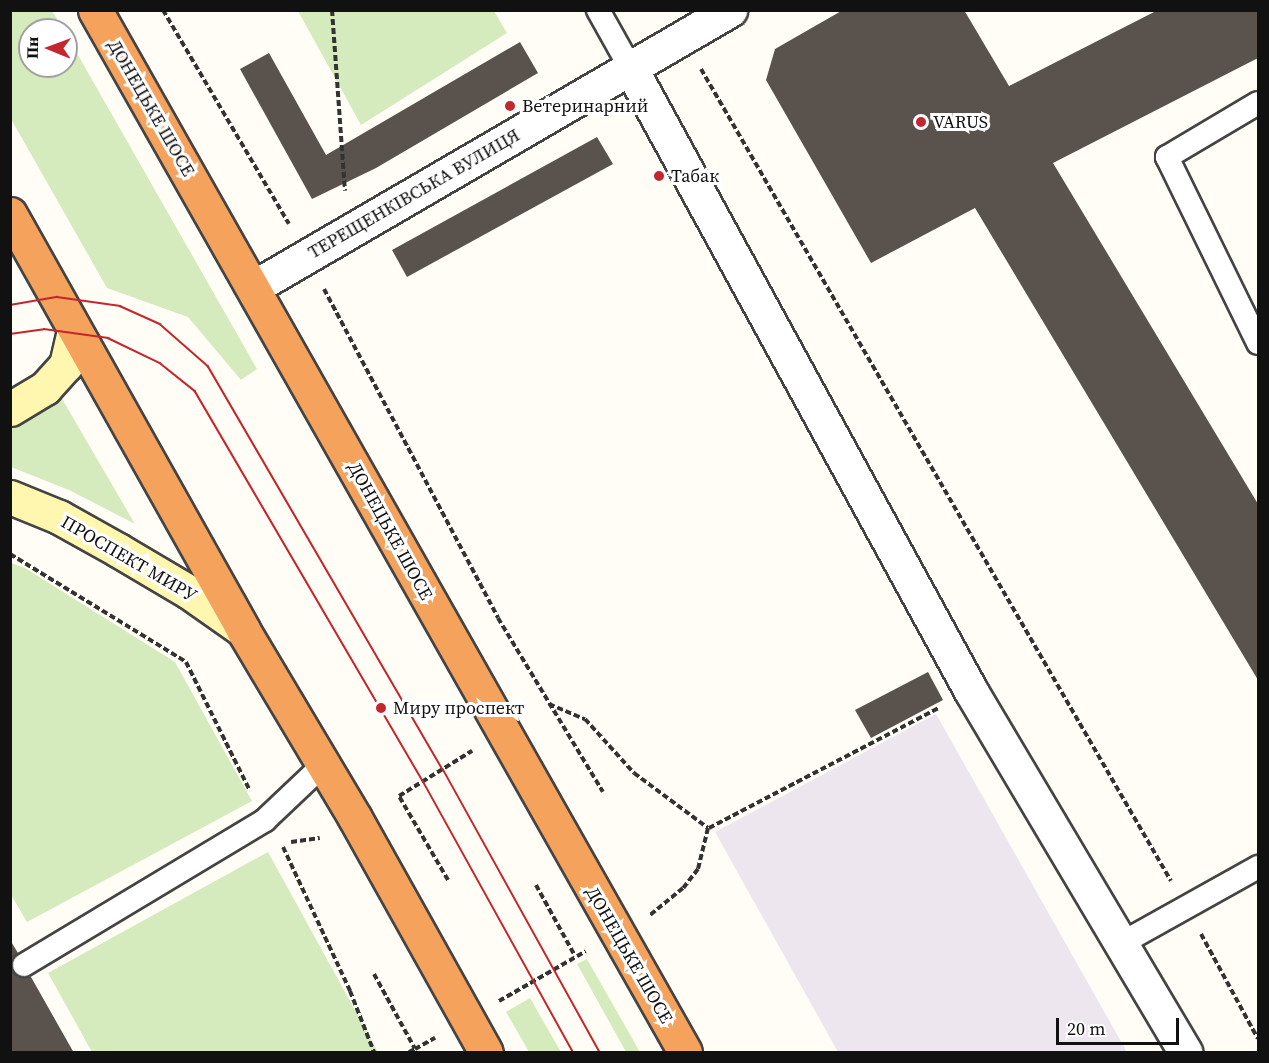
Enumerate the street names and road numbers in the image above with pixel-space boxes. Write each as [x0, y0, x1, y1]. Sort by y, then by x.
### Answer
street label: ДОНЕЦЬКЕ ШОСЕ [103, 36, 199, 180]
street label: ТЕРЕЩЕНКІВСЬКА ВУЛИЦЯ [304, 125, 524, 263]
street label: ДОНЕЦЬКЕ ШОСЕ [343, 458, 437, 604]
street label: ПРОСПЕКТ МИРУ [57, 511, 201, 607]
street label: ДОНЕЦЬКЕ ШОСЕ [581, 883, 677, 1027]

